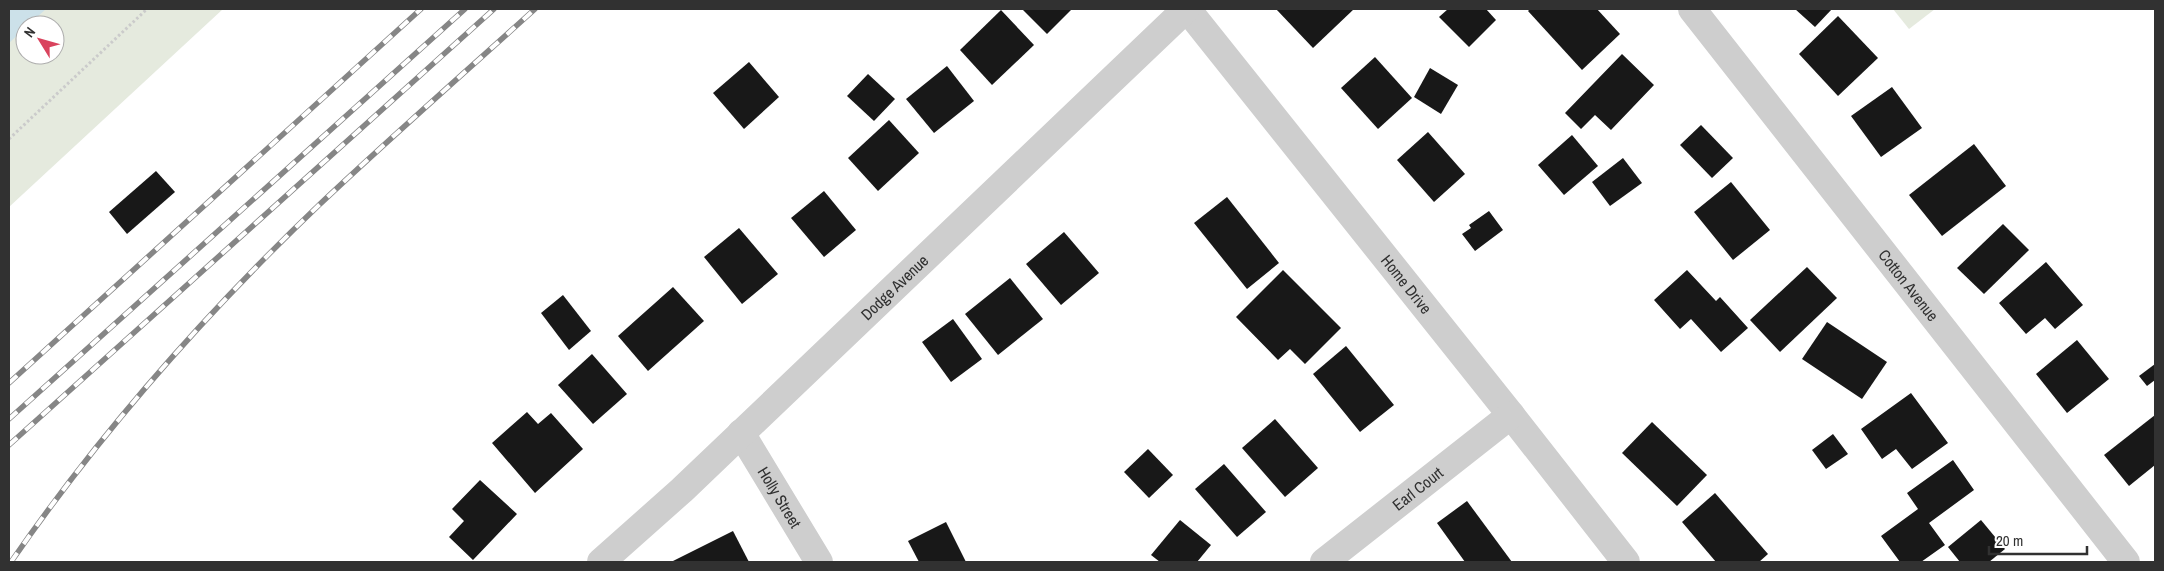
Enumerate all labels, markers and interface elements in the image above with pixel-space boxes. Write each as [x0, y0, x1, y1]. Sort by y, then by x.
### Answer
north arrow [15, 15, 65, 65]
text: N [20, 23, 39, 41]
street label: Cotton Avenue [1874, 245, 1944, 326]
street label: Dodge Avenue [856, 250, 933, 325]
street label: Home Drive [1376, 250, 1437, 318]
street label: Earl Court [1388, 461, 1448, 515]
street label: Holly Street [753, 462, 807, 532]
scale bar [1989, 524, 2086, 556]
text: 20 m [1996, 530, 2023, 551]

